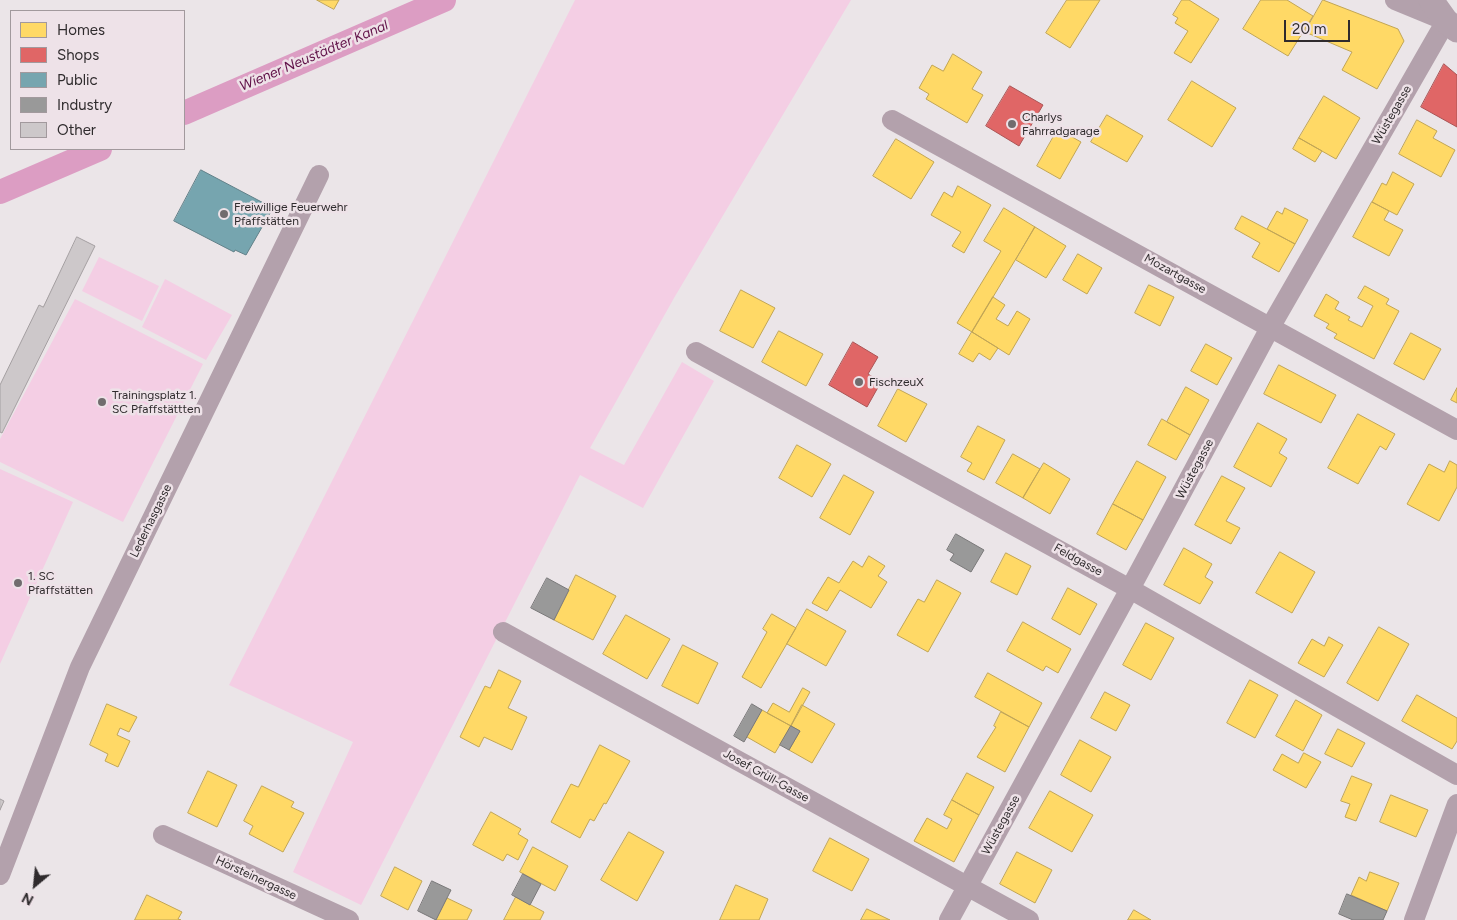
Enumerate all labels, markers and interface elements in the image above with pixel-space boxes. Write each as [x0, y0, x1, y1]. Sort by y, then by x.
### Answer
legend [10, 10, 185, 150]
scale bar [1287, 10, 1353, 42]
water label: Wiener Neustädter Kanal [237, 17, 391, 95]
text: 20 m [1292, 20, 1326, 38]
text: Homes [57, 21, 105, 39]
text: Shops [57, 46, 99, 64]
text: Public [57, 71, 98, 89]
street label: Wüstegasse [1369, 83, 1415, 147]
text: Industry [57, 96, 112, 114]
place label: Charlys Fahrradgarage [1022, 110, 1099, 138]
marker: Charlys Fahrradgarage [1006, 118, 1018, 130]
text: Other [57, 121, 96, 139]
place label: Freiwillige Feuerwehr Pfaffstätten [234, 200, 347, 228]
marker: Freiwillige Feuerwehr Pfaffstätten [218, 208, 230, 220]
street label: Mozartgasse [1142, 251, 1208, 297]
place label: FischzeuX [869, 375, 924, 389]
marker: FischzeuX [853, 376, 865, 388]
place label: Trainingsplatz 1. SC Pfaffstättten [112, 388, 200, 416]
marker: Trainingsplatz 1. SC Pfaffstättten [96, 396, 108, 408]
street label: Wüstegasse [1173, 437, 1217, 501]
street label: Lederhasgasse [127, 482, 175, 560]
street label: Feldgasse [1051, 541, 1105, 579]
place label: 1. SC Pfaffstätten [28, 569, 93, 597]
marker: 1. SC Pfaffstätten [12, 577, 24, 589]
street label: Josef Grüll-Gasse [721, 746, 811, 806]
street label: Wüstegasse [979, 793, 1023, 857]
street label: Hörsteinergasse [213, 853, 299, 903]
north arrow [10, 860, 60, 910]
text: N [19, 889, 37, 909]

